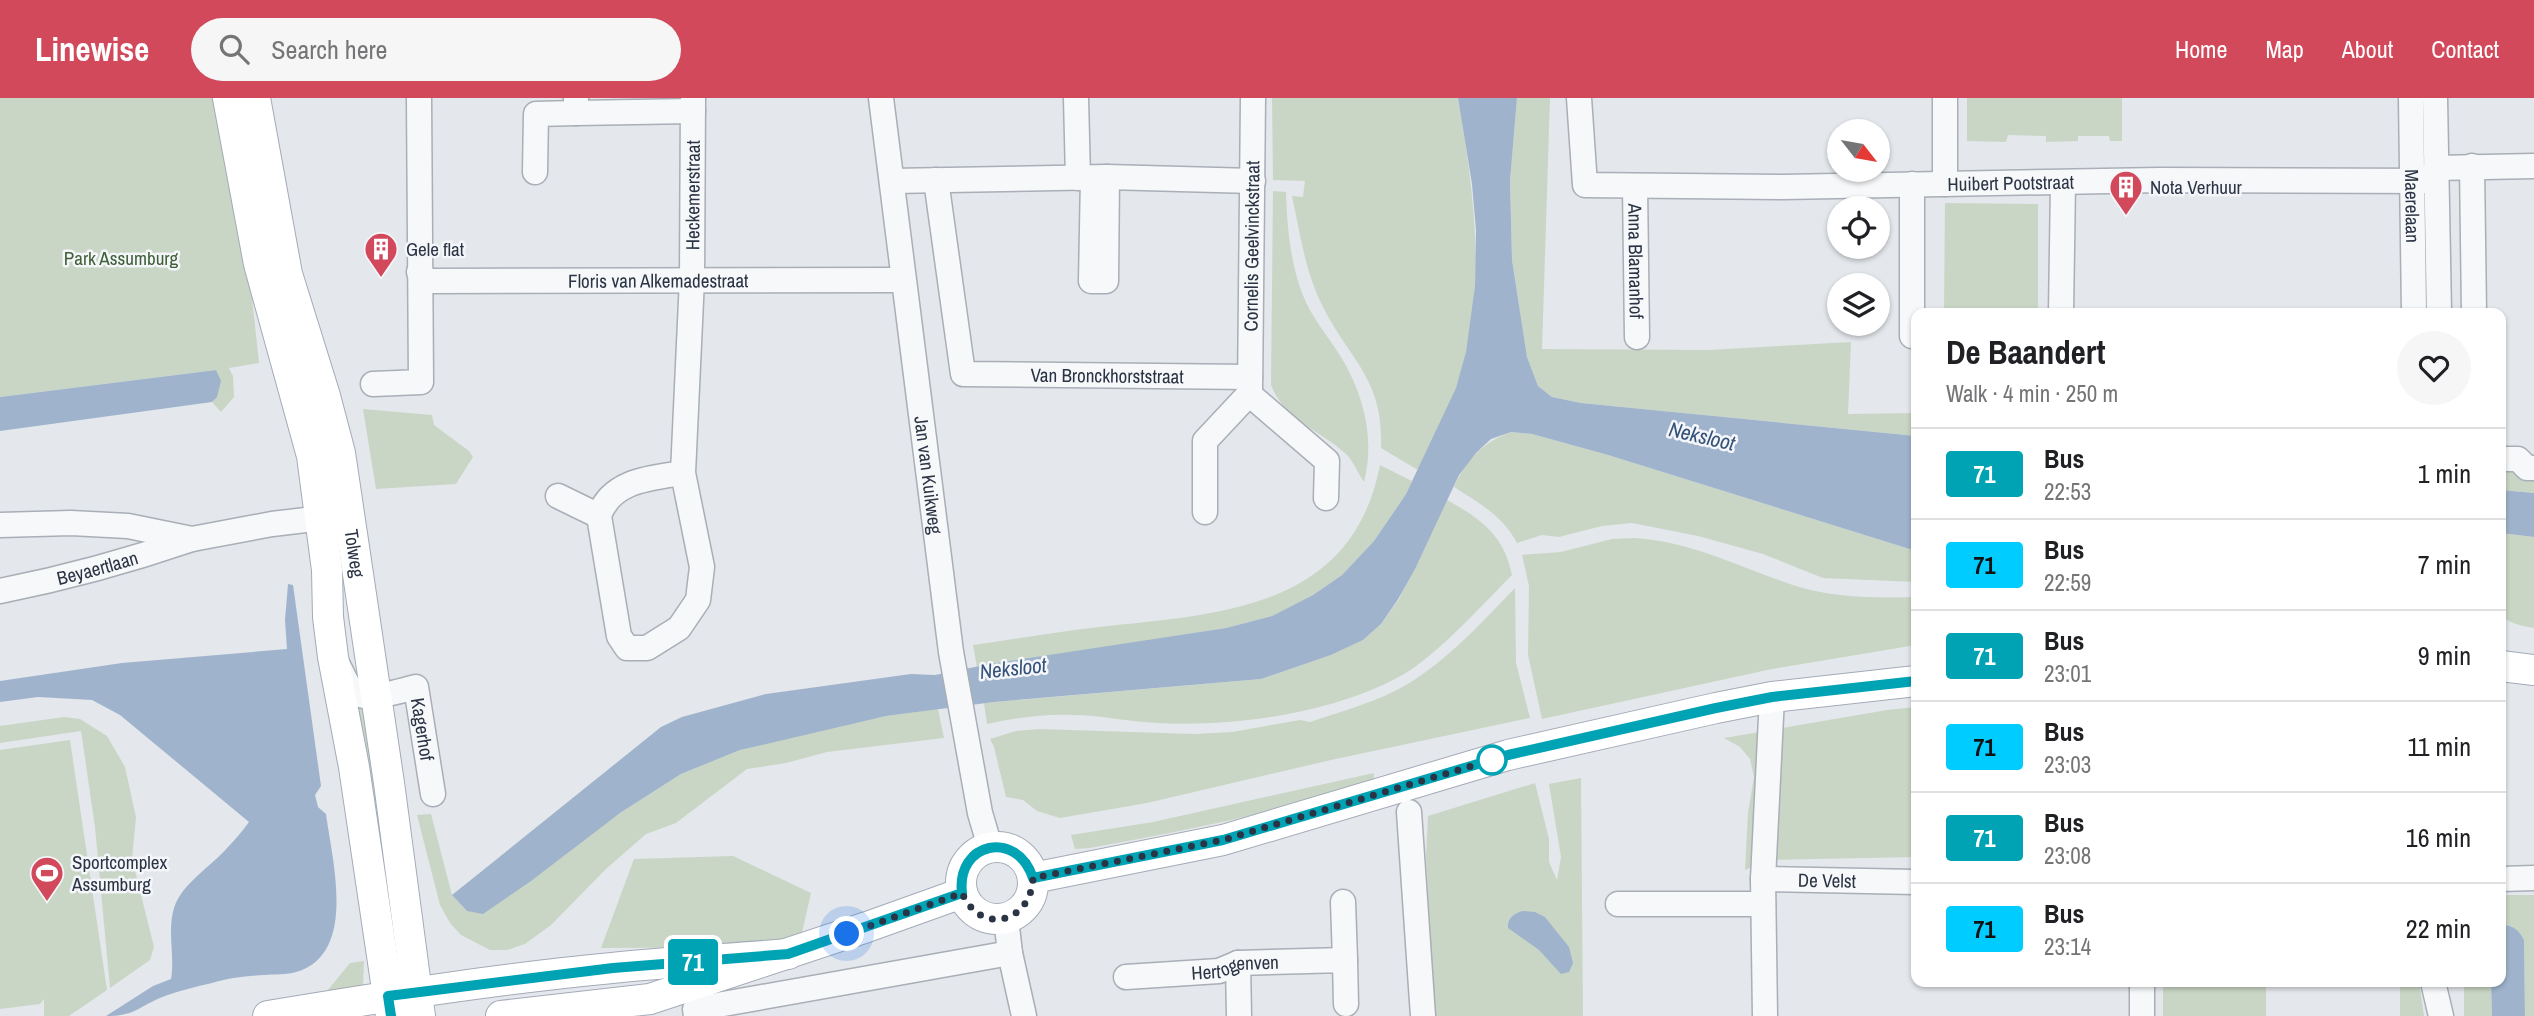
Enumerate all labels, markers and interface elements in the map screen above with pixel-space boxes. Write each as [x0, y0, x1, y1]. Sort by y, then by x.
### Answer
search box [191, 18, 681, 81]
text: Linewise [35, 27, 149, 71]
icon: search [215, 30, 253, 68]
text: Search here [271, 32, 387, 67]
text: Home [2175, 33, 2227, 65]
text: Map [2265, 33, 2304, 65]
text: About [2342, 33, 2393, 65]
text: Contact [2431, 33, 2499, 65]
north arrow [1827, 119, 1890, 182]
map controls [1827, 119, 1890, 336]
street label: Heckemerstraat [679, 139, 706, 250]
street label: Cornelis Geelvinckstraat [1238, 160, 1265, 332]
building icon: Nota Verhuur [2107, 168, 2145, 217]
street label: Huibert Pootstraat [1947, 169, 2075, 197]
street label: Maerelaan [2399, 169, 2426, 243]
place label: Nota Verhuur [2150, 174, 2243, 200]
button: locate [1827, 196, 1890, 259]
street label: Anna Blamanhof [1622, 202, 1650, 319]
building icon: Gele flat [362, 230, 400, 279]
place label: Gele flat [406, 236, 465, 262]
park label: Park Assumburg [64, 245, 178, 271]
street label: Floris van Alkemadestraat [568, 267, 749, 294]
button: layers [1827, 273, 1890, 336]
text: De Baandert [1946, 330, 2105, 374]
button: heart [2397, 331, 2471, 405]
street label: Van Bronckhorststraat [1030, 362, 1184, 389]
text: Walk · 4 min · 250 m [1946, 378, 2118, 409]
street label: Jan van Kuikweg [908, 414, 949, 536]
water label: Neksloot [1666, 414, 1739, 458]
text: Bus [2044, 441, 2084, 476]
text: 1 min [2418, 456, 2471, 491]
text: 71 [1974, 458, 1995, 490]
text: 22:53 [2044, 476, 2091, 507]
street label: Tolweg [338, 527, 371, 580]
text: Bus [2044, 532, 2084, 567]
street label: Beyaertlaan [54, 544, 141, 591]
text: 7 min [2418, 547, 2471, 582]
text: 71 [1974, 549, 1995, 581]
text: 22:59 [2044, 567, 2091, 598]
text: Bus [2044, 623, 2084, 658]
text: 9 min [2418, 638, 2471, 673]
text: 71 [1974, 640, 1995, 672]
water label: Neksloot [978, 650, 1049, 686]
text: 23:01 [2044, 658, 2091, 689]
street label: Kagerhof [405, 696, 441, 763]
text: Bus [2044, 714, 2084, 749]
text: 11 min [2407, 729, 2471, 764]
text: 71 [1974, 731, 1995, 763]
unlabelled marker [1477, 745, 1507, 775]
text: 23:03 [2044, 749, 2091, 780]
text: Bus [2044, 805, 2084, 840]
text: 16 min [2406, 820, 2471, 855]
text: 71 [1974, 822, 1995, 854]
text: 23:08 [2044, 840, 2091, 871]
place label: Sportcomplex Assumburg [71, 849, 167, 897]
sports icon: Sportcomplex Assumburg [28, 854, 66, 903]
street label: De Velst [1798, 867, 1857, 894]
text: Bus [2044, 896, 2084, 931]
text: 22 min [2406, 911, 2471, 946]
text: 71 [1974, 913, 1995, 945]
your location [829, 916, 864, 951]
text: 23:14 [2044, 931, 2091, 962]
line badge: 71 [662, 939, 724, 985]
text: 71 [682, 946, 704, 978]
street label: Hertogenven [1190, 949, 1279, 986]

